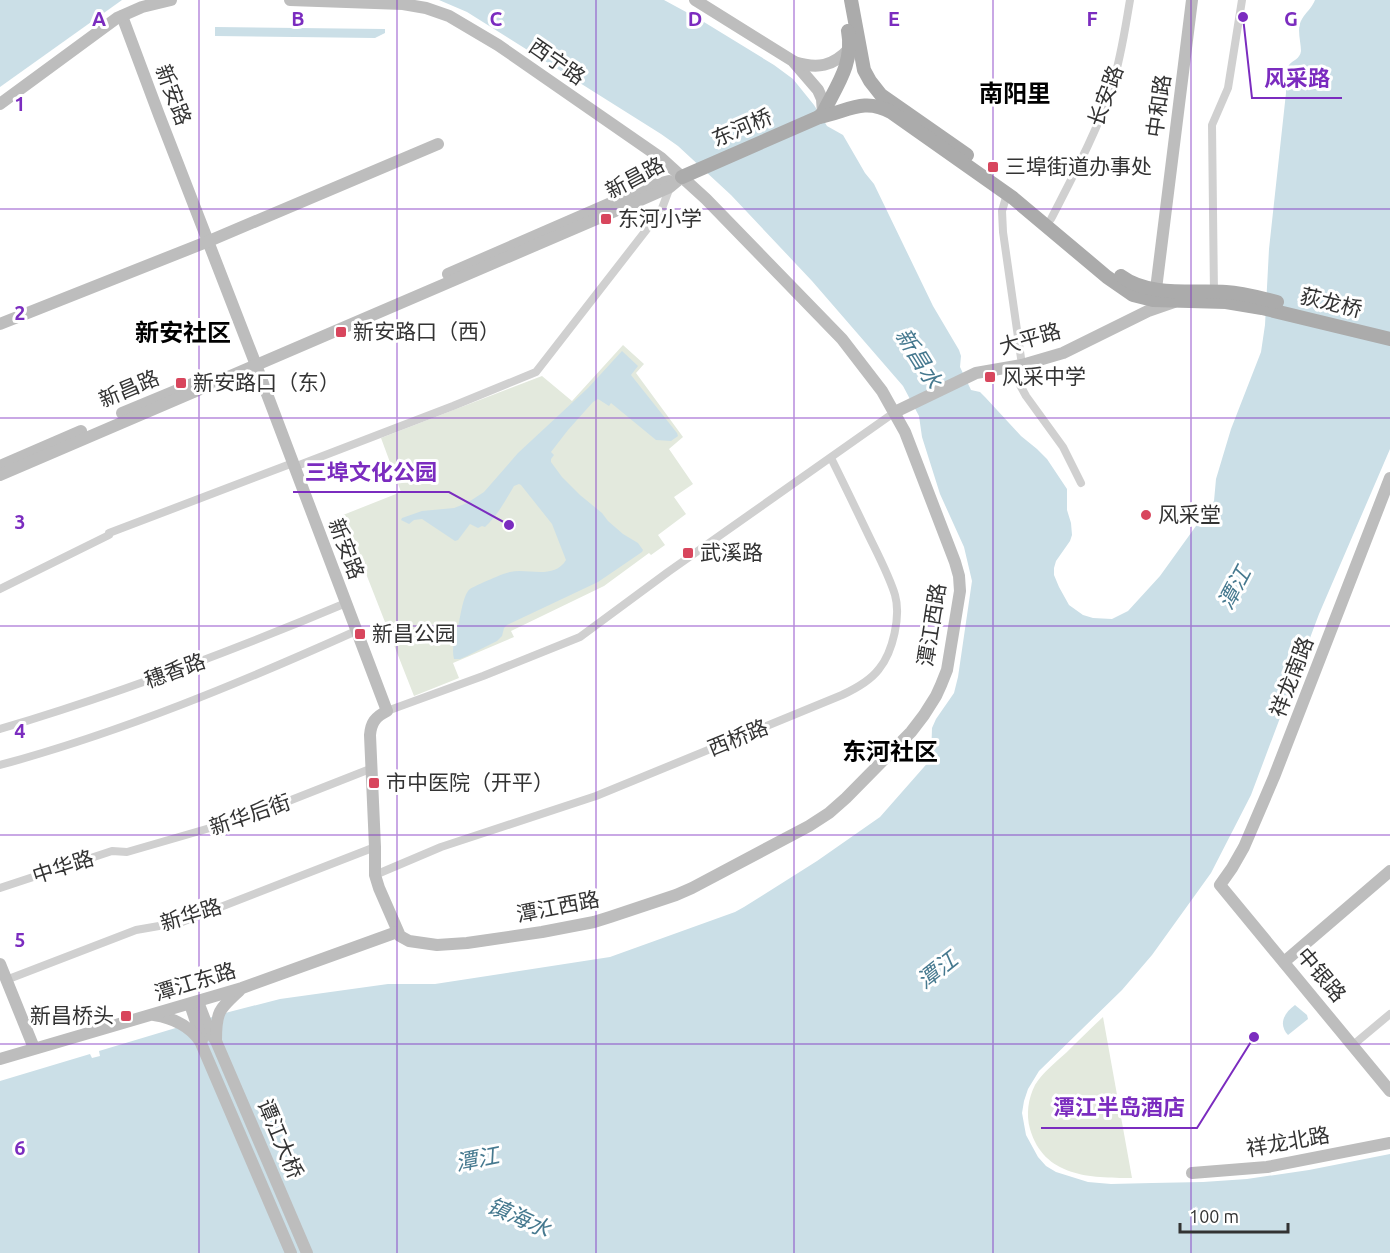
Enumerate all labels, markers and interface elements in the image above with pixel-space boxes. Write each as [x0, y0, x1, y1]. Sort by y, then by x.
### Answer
text: A [92, 7, 106, 30]
text: B [291, 7, 305, 30]
text: C [490, 7, 503, 30]
text: D [688, 7, 702, 30]
text: E [888, 7, 900, 30]
text: F [1086, 7, 1098, 30]
text: G [1284, 7, 1298, 30]
street label: 西宁路 [525, 33, 590, 89]
callout: 风采路 [1252, 58, 1342, 98]
street label: 新安路 [151, 61, 196, 128]
street label: 长安路 [1083, 62, 1127, 129]
text: 风采路 [1264, 65, 1330, 90]
street label: 中和路 [1142, 73, 1174, 139]
district label: 南阳里 [979, 80, 1051, 107]
text: 1 [14, 92, 26, 115]
street label: 东河桥 [708, 104, 775, 150]
street label: 新昌路 [601, 152, 668, 203]
place label: 三埠街道办事处 [1005, 154, 1152, 178]
marker: 三埠街道办事处 [986, 160, 1000, 174]
place label: 东河小学 [618, 206, 702, 230]
marker: 东河小学 [599, 212, 613, 226]
street label: 荻龙桥 [1298, 283, 1365, 321]
text: 2 [14, 301, 26, 324]
street label: 大平路 [996, 318, 1063, 358]
district label: 新安社区 [135, 319, 231, 346]
place label: 新安路口（西） [353, 319, 500, 343]
water label: 新昌水 [891, 323, 948, 393]
marker: 新安路口（西） [334, 325, 348, 339]
place label: 风采中学 [1002, 364, 1086, 388]
street label: 新昌路 [95, 365, 162, 411]
place label: 新安路口（东） [193, 370, 340, 394]
marker: 风采中学 [983, 370, 997, 384]
marker: 新安路口（东） [174, 376, 188, 390]
callout: 三埠文化公园 [293, 452, 449, 492]
text: 三埠文化公园 [305, 459, 437, 484]
place label: 风采堂 [1158, 502, 1221, 526]
marker: 风采堂 [1139, 508, 1153, 522]
text: 3 [14, 510, 26, 533]
street label: 新安路 [324, 515, 369, 582]
place label: 武溪路 [700, 540, 763, 564]
marker: 武溪路 [681, 546, 695, 560]
water label: 潭江 [1212, 561, 1256, 613]
street label: 潭江西路 [913, 581, 949, 668]
place label: 新昌公园 [372, 621, 456, 645]
marker: 新昌公园 [353, 627, 367, 641]
street label: 祥龙南路 [1265, 633, 1317, 720]
street label: 穗香路 [141, 648, 208, 692]
street label: 西桥路 [704, 714, 771, 760]
text: 4 [14, 719, 26, 742]
district label: 东河社区 [842, 738, 938, 765]
place label: 市中医院（开平） [386, 770, 554, 794]
marker: 市中医院（开平） [367, 776, 381, 790]
street label: 新华后街 [206, 789, 293, 839]
street label: 中华路 [29, 845, 96, 887]
street label: 潭江西路 [514, 886, 601, 926]
street label: 新华路 [157, 893, 224, 935]
text: 5 [14, 928, 26, 951]
street label: 中银路 [1292, 943, 1351, 1006]
water label: 潭江 [912, 945, 963, 993]
street label: 潭江东路 [151, 957, 238, 1005]
place label: 新昌桥头 [30, 1003, 114, 1027]
marker: 新昌桥头 [119, 1009, 133, 1023]
callout: 潭江半岛酒店 [1041, 1088, 1197, 1128]
text: 潭江半岛酒店 [1053, 1094, 1185, 1119]
street label: 谭江大桥 [253, 1095, 308, 1182]
street label: 祥龙北路 [1244, 1122, 1331, 1160]
text: 6 [14, 1136, 26, 1159]
water label: 潭江 [453, 1142, 503, 1175]
water label: 镇海水 [484, 1192, 555, 1242]
scale bar [1180, 1196, 1288, 1234]
text: 100 m [1189, 1206, 1239, 1226]

